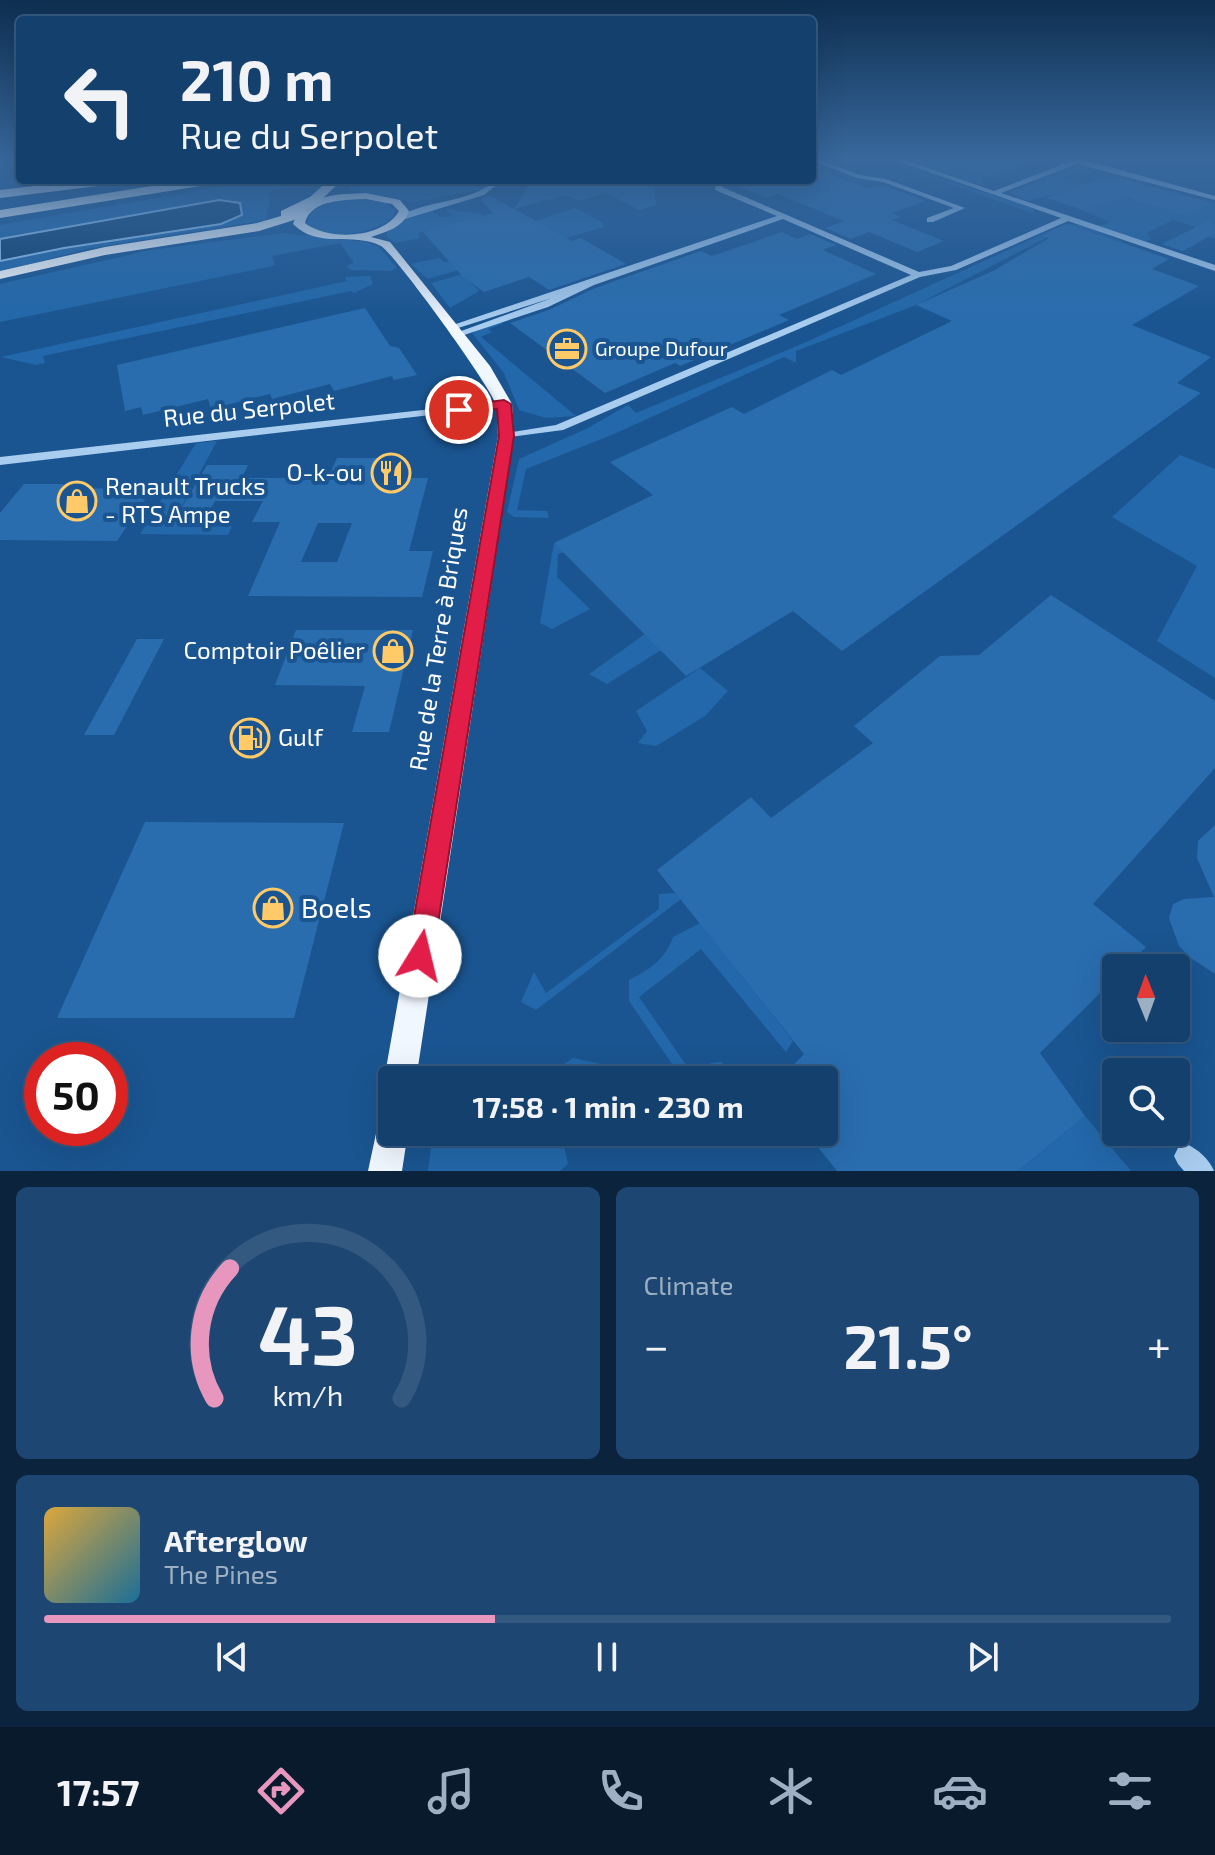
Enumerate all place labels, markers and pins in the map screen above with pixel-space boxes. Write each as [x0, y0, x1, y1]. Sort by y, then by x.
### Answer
office icon: Groupe Dufour [546, 328, 588, 370]
place label: Groupe Dufour [595, 336, 728, 360]
pin [425, 376, 493, 444]
restaurant icon: O-k-ou [370, 452, 412, 494]
place label: O-k-ou [286, 457, 363, 486]
place label: Renault Trucks - RTS Ampe [105, 471, 265, 528]
shop icon: Renault Trucks - RTS Ampe [56, 480, 98, 522]
shop icon: Comptoir Poêlier [372, 630, 414, 672]
place label: Comptoir Poêlier [183, 635, 365, 664]
fuel station icon: Gulf [229, 717, 271, 759]
place label: Gulf [278, 722, 324, 751]
shop icon: Boels [252, 887, 294, 929]
place label: Boels [301, 890, 372, 924]

